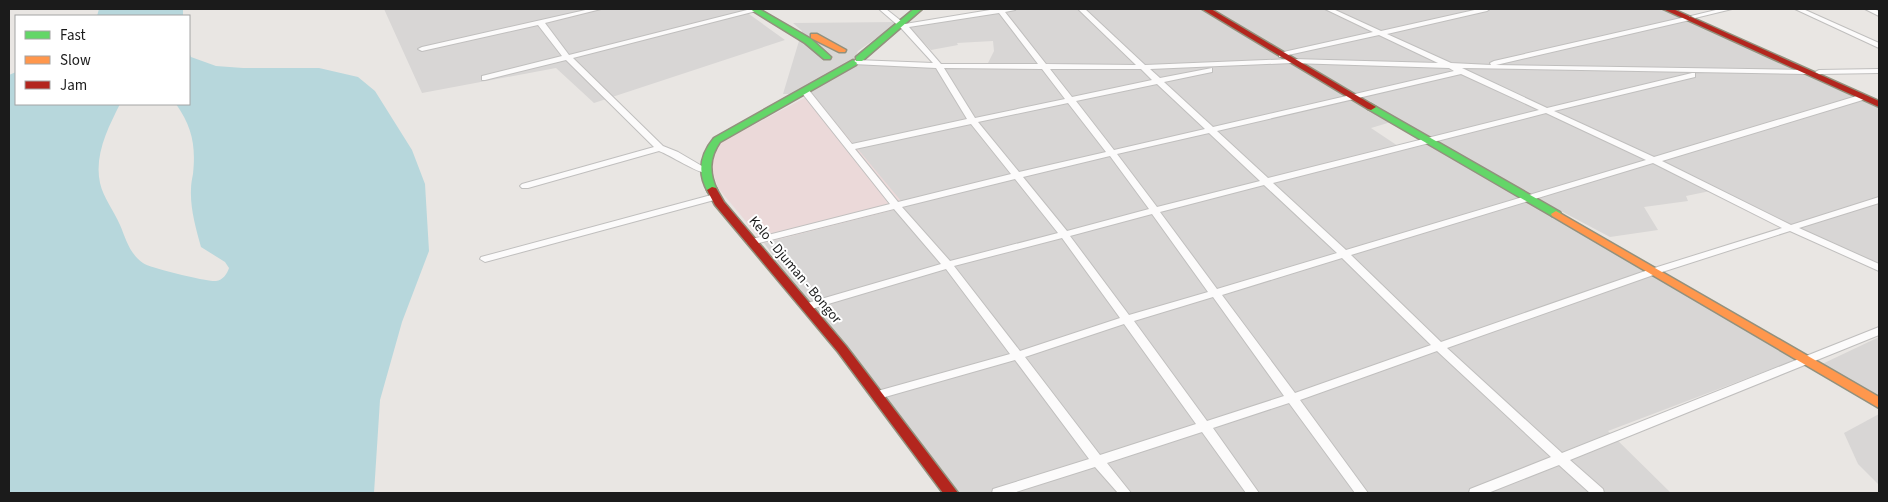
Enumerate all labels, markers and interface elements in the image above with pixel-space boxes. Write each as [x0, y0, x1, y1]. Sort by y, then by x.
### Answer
legend [15, 15, 190, 105]
text: Fast [60, 25, 86, 46]
text: Slow [60, 50, 91, 71]
text: Jam [60, 75, 87, 96]
street label: Kelo - Djuman - Bongor [744, 212, 846, 328]

